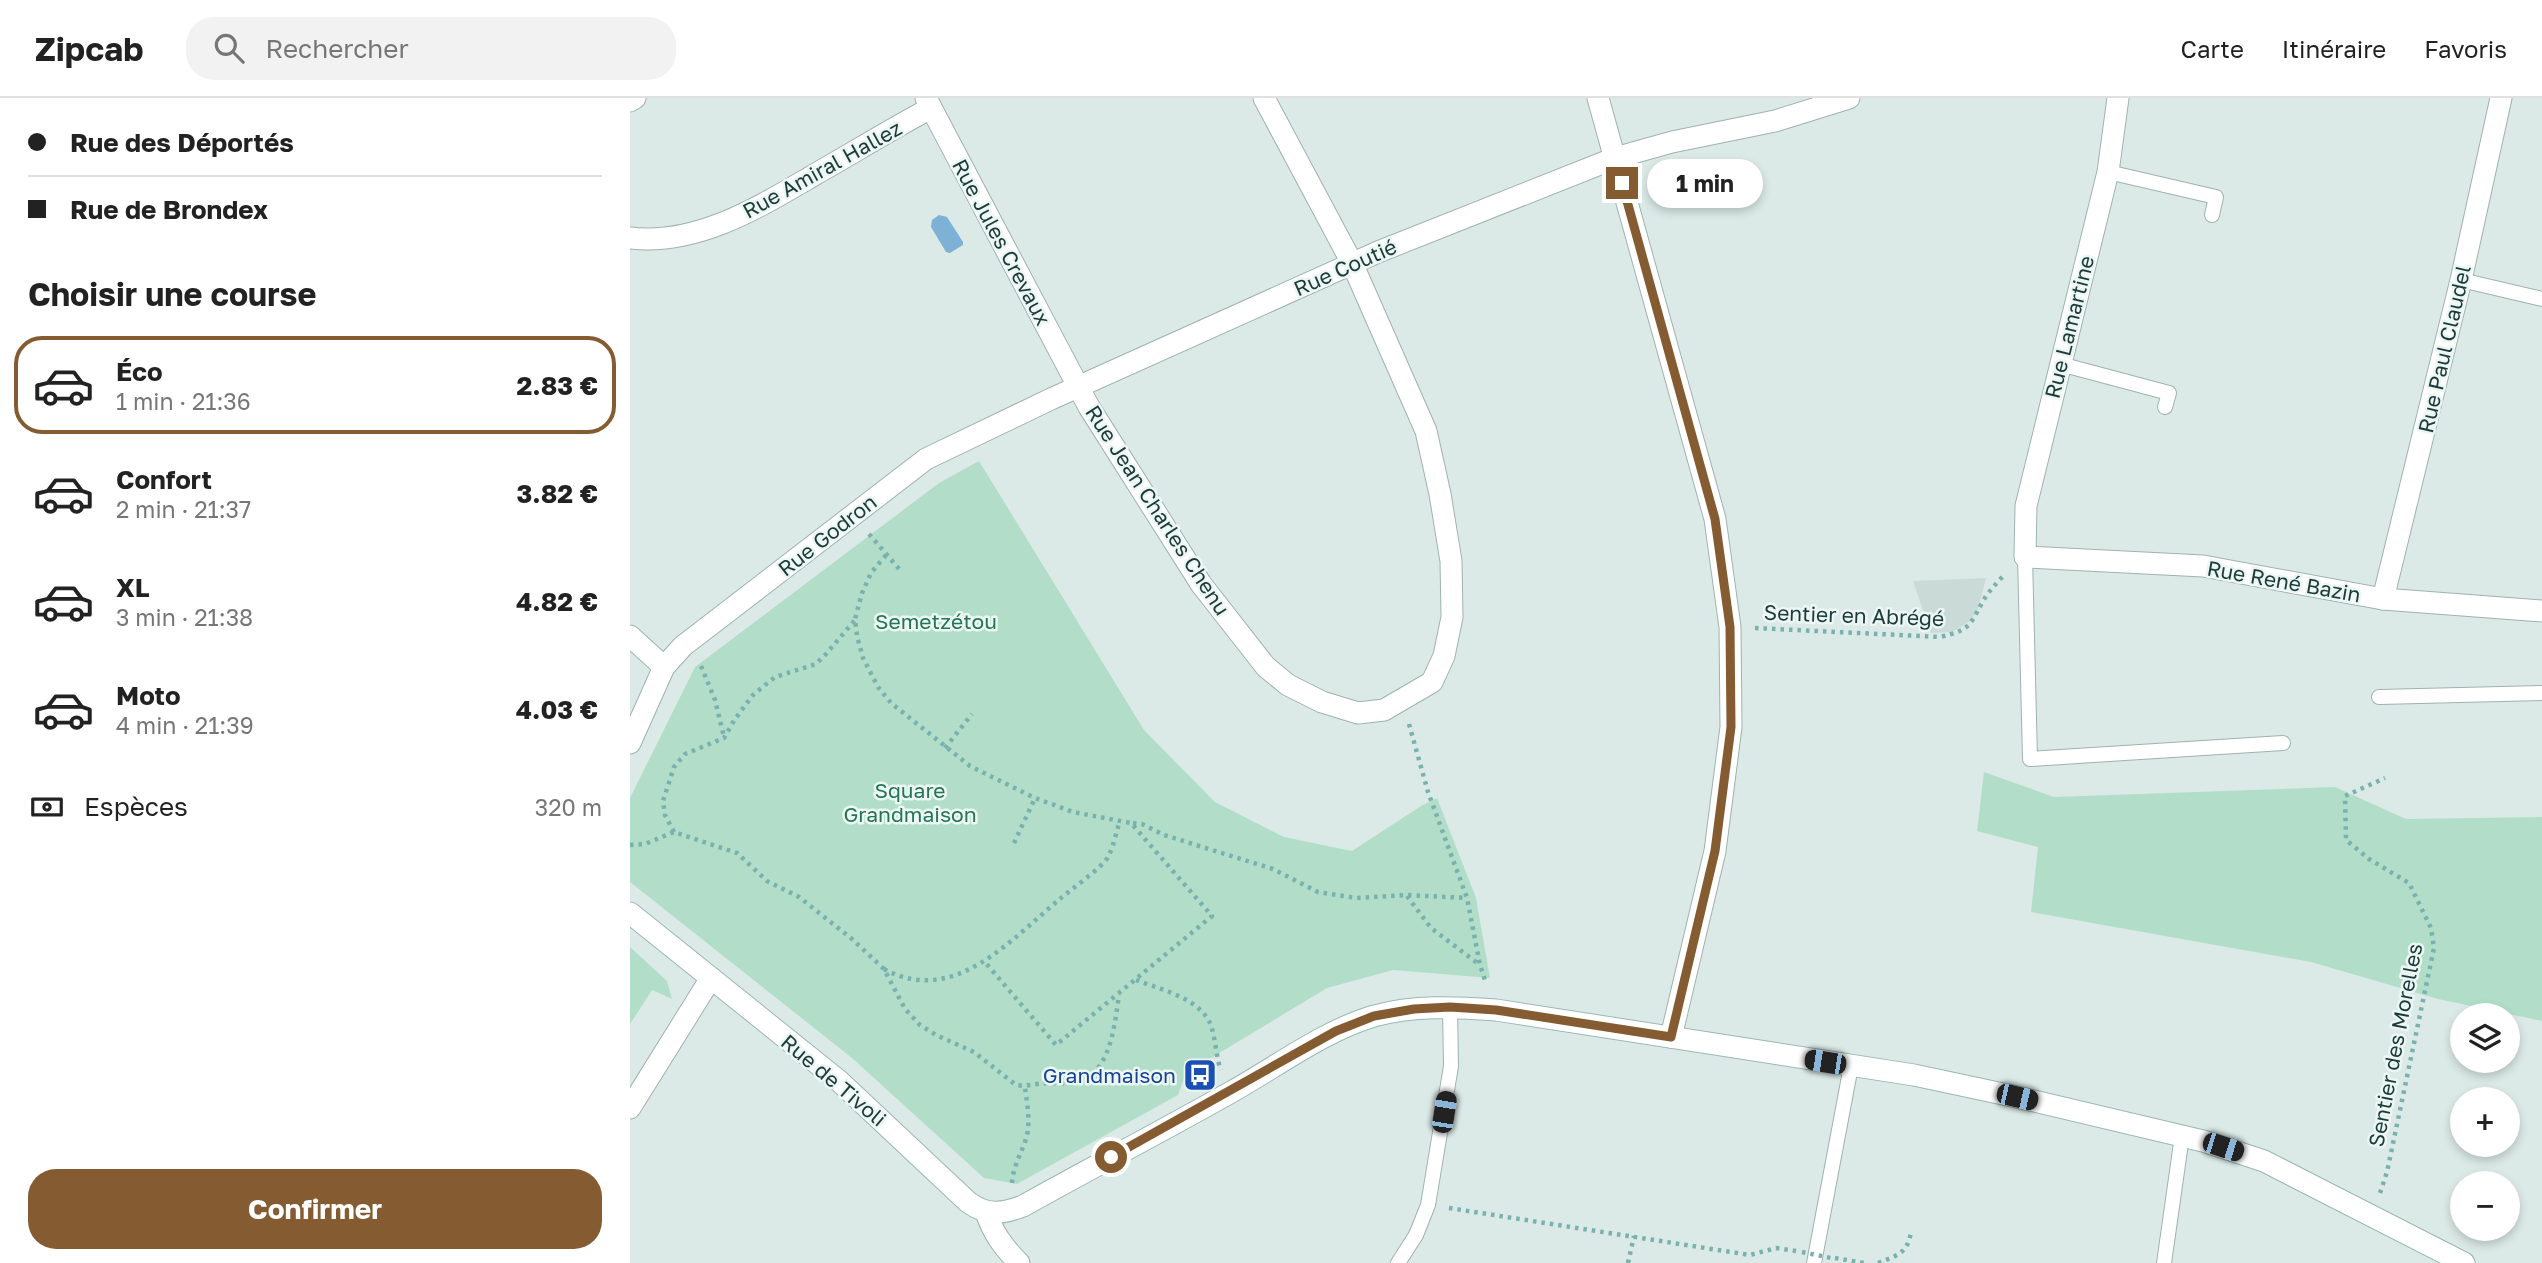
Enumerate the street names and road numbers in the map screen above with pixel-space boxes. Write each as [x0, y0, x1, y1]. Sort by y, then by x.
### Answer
street label: Rue Amiral Hallez [738, 114, 906, 224]
street label: Rue Jules Crevaux [947, 154, 1057, 330]
street label: Rue Coutié [1290, 233, 1400, 301]
street label: Rue Lamartine [2039, 253, 2099, 401]
street label: Rue Paul Claudel [2412, 263, 2476, 435]
street label: Rue Jean Charles Chenu [1080, 400, 1236, 620]
street label: Rue Godron [773, 488, 881, 582]
street label: Rue René Bazin [2205, 555, 2363, 607]
street label: Sentier en Abrégé [1763, 599, 1945, 631]
street label: Sentier des Morelles [2363, 941, 2427, 1149]
street label: Rue de Tivoli [776, 1028, 892, 1132]

